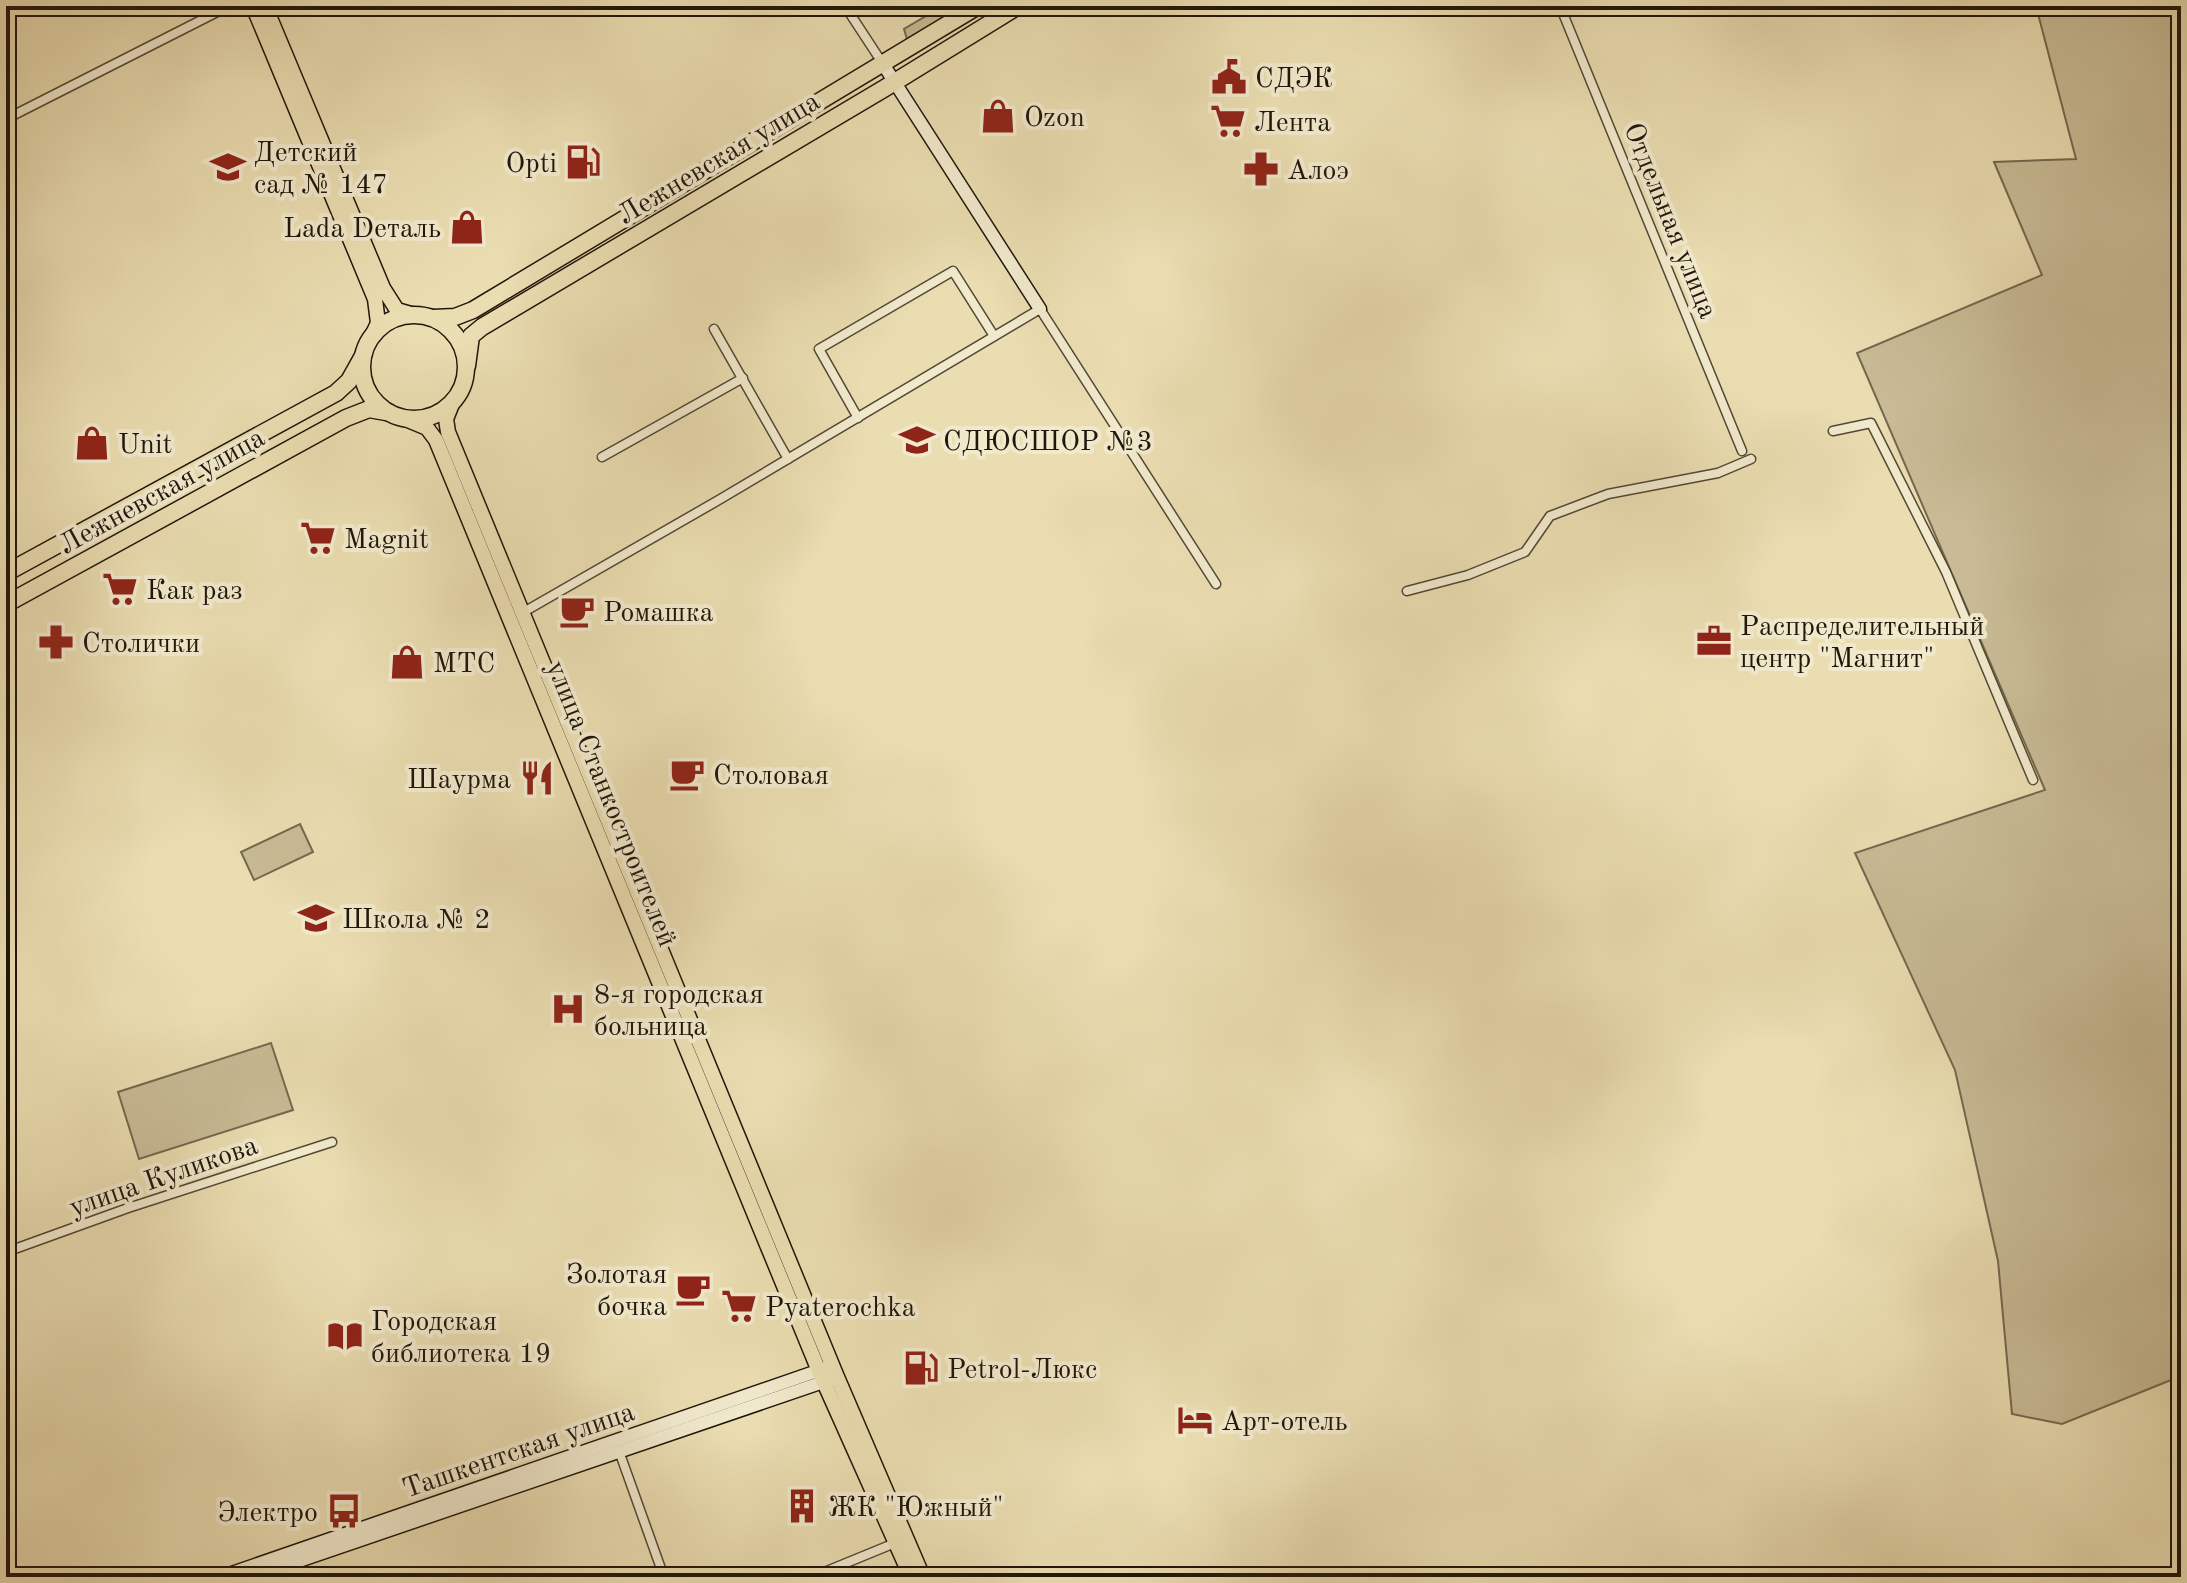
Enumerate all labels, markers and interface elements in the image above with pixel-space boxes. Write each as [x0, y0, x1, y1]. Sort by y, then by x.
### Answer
public building icon: СДЭК [1210, 58, 1248, 96]
place label: СДЭК [1255, 66, 1333, 94]
street label: Лежневская улица [614, 88, 826, 231]
shop icon: Ozon [979, 97, 1017, 135]
supermarket icon: Лента [1209, 102, 1247, 140]
place label: Ozon [1024, 105, 1085, 133]
place label: Лента [1254, 110, 1331, 138]
street label: Отдельная улица [1617, 119, 1721, 323]
place label: Детский сад № 147 [254, 140, 388, 200]
fuel station icon: Opti [564, 143, 602, 181]
school or university icon: Детский сад № 147 [209, 148, 247, 186]
pharmacy icon: Алоэ [1242, 150, 1280, 188]
place label: Opti [506, 151, 557, 179]
place label: Алоэ [1287, 158, 1349, 186]
shop icon: Lada Dеталь [448, 208, 486, 246]
place label: Lada Dеталь [283, 216, 441, 244]
school or university icon: СДЮСШОР №3 [898, 421, 936, 459]
street label: Лежневская улица [55, 424, 270, 561]
shop icon: Unit [73, 424, 111, 462]
place label: СДЮСШОР №3 [943, 429, 1153, 457]
place label: Unit [118, 432, 172, 460]
supermarket icon: Magnit [299, 519, 337, 557]
place label: Magnit [344, 527, 429, 555]
supermarket icon: Как раз [101, 570, 139, 608]
place label: Как раз [146, 578, 243, 606]
cafe icon: Ромашка [558, 592, 596, 630]
place label: Ромашка [603, 600, 714, 628]
place label: Распределительный центр "Магнит" [1740, 614, 1984, 674]
office icon: Распределительный центр "Магнит" [1695, 622, 1733, 660]
pharmacy icon: Столички [37, 623, 75, 661]
place label: Столички [82, 631, 200, 659]
shop icon: МТС [388, 643, 426, 681]
place label: МТС [433, 651, 495, 679]
street label: улица Станкостроителей [540, 657, 680, 951]
cafe icon: Столовая [668, 755, 706, 793]
restaurant icon: Шаурма [518, 759, 556, 797]
place label: Столовая [713, 763, 829, 791]
place label: Шаурма [407, 767, 511, 795]
school or university icon: Школа № 2 [297, 899, 335, 937]
place label: Школа № 2 [342, 907, 491, 935]
place label: 8-я городская больница [594, 982, 764, 1042]
hospital icon: 8-я городская больница [549, 990, 587, 1028]
street label: улица Куликова [66, 1132, 262, 1223]
place label: Золотая бочка [566, 1262, 667, 1322]
cafe icon: Золотая бочка [674, 1270, 712, 1308]
supermarket icon: Pyaterochka [720, 1287, 758, 1325]
place label: Pyaterochka [765, 1295, 916, 1323]
place label: Городская библиотека 19 [371, 1309, 551, 1369]
library icon: Городская библиотека 19 [326, 1317, 364, 1355]
fuel station icon: Petrol-Люкс [902, 1349, 940, 1387]
place label: Petrol-Люкс [947, 1357, 1097, 1385]
street label: Ташкентская улица [399, 1399, 639, 1505]
hotel icon: Арт-отель [1176, 1401, 1214, 1439]
place label: Арт-отель [1221, 1409, 1348, 1437]
building icon: ЖК "Южный" [783, 1487, 821, 1525]
bus stop icon: Электро [325, 1492, 363, 1530]
place label: ЖК "Южный" [828, 1495, 1004, 1523]
place label: Электро [217, 1500, 318, 1528]

